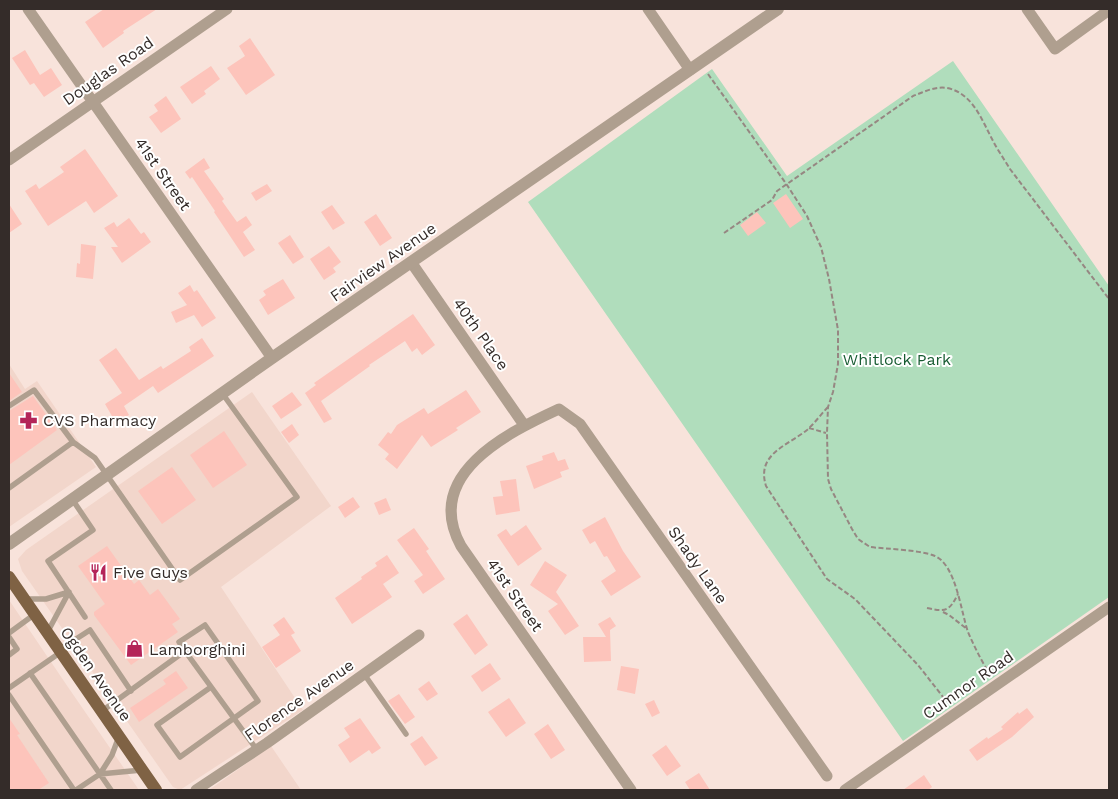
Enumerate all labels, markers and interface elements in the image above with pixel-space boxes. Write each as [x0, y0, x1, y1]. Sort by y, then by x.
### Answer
street label: Douglas Road [59, 33, 157, 109]
street label: 41st Street [131, 134, 195, 214]
street label: Fairview Avenue [326, 218, 440, 306]
street label: 40th Place [449, 294, 513, 374]
park label: Whitlock Park [843, 350, 951, 369]
pharmacy icon: CVS Pharmacy [19, 410, 39, 430]
place label: CVS Pharmacy [43, 411, 157, 430]
street label: Shady Lane [664, 523, 732, 607]
street label: 41st Street [483, 555, 547, 635]
restaurant icon: Five Guys [89, 562, 109, 582]
place label: Five Guys [113, 563, 188, 582]
street label: Ogden Avenue [56, 623, 136, 725]
shop icon: Lamborghini [125, 639, 145, 659]
place label: Lamborghini [149, 640, 245, 659]
street label: Cumnor Road [919, 647, 1017, 723]
street label: Florence Avenue [241, 655, 357, 745]

